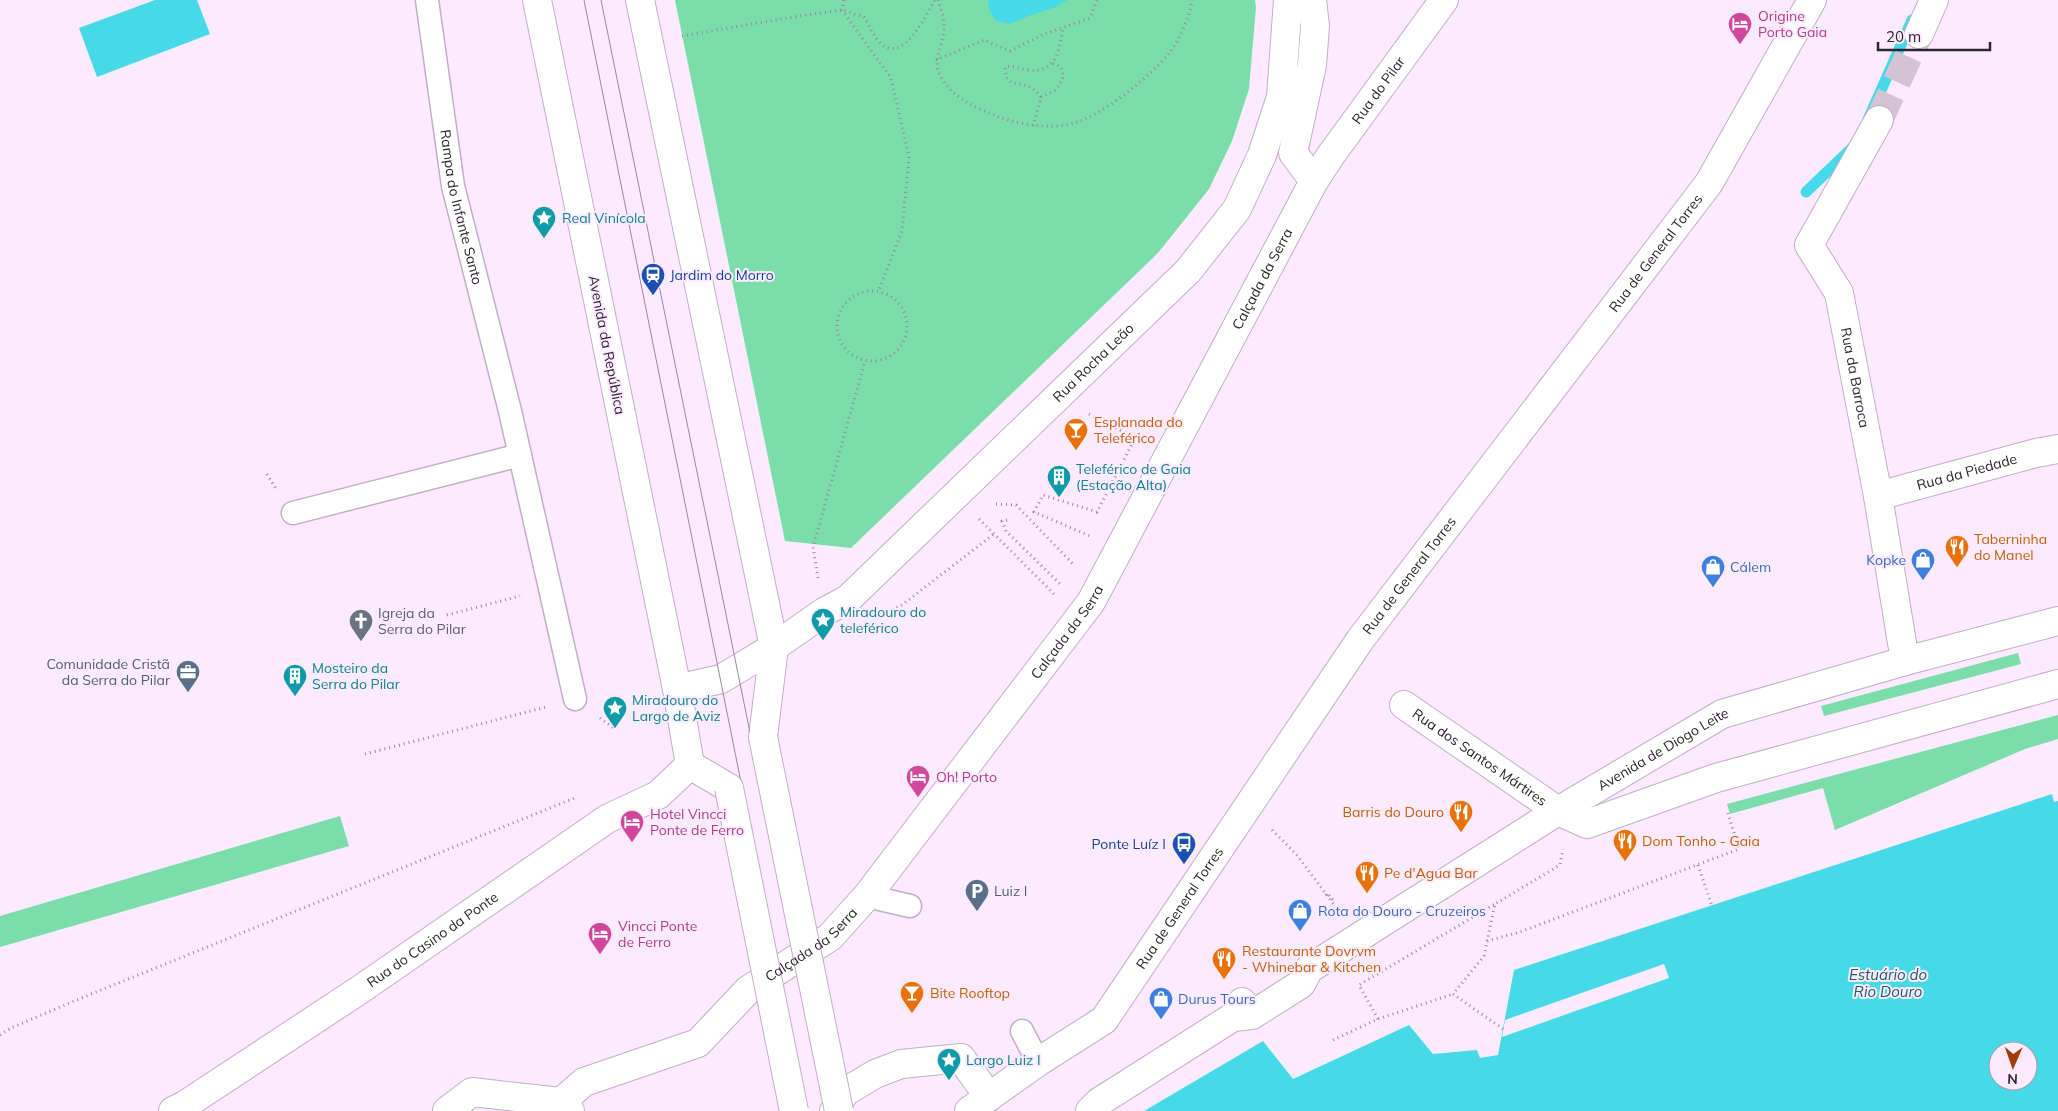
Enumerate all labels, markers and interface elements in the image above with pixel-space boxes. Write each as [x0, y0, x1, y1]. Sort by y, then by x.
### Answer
place label: Origine Porto Gaia [1758, 7, 1827, 41]
hotel icon: Origine Porto Gaia [1727, 11, 1753, 45]
scale bar [1878, 20, 1990, 52]
text: 20 m [1886, 27, 1921, 46]
street label: Rua do Pilar [1348, 52, 1409, 127]
street label: Rampa do Infante Santo [436, 128, 487, 286]
street label: Rua de General Torres [1605, 190, 1706, 316]
place icon: Real Vinícola [531, 205, 557, 239]
place label: Real Vinícola [562, 209, 646, 227]
street label: Calçada da Serra [1228, 225, 1296, 333]
station icon: Jardim do Morro [640, 262, 666, 296]
place label: Jardim do Morro [670, 266, 774, 284]
street label: Avenida da República [585, 274, 629, 416]
street label: Rua Rocha Leão [1049, 319, 1138, 406]
street label: Rua da Barroca [1837, 326, 1874, 429]
place label: Esplanada do Teleférico [1094, 413, 1183, 447]
bar icon: Esplanada do Teleférico [1063, 417, 1089, 451]
street label: Rua da Piedade [1915, 450, 2019, 494]
place label: Teleférico de Gaia (Estação Alta) [1076, 460, 1191, 494]
building icon: Teleférico de Gaia (Estação Alta) [1046, 464, 1072, 498]
street label: Rua de General Torres [1358, 513, 1460, 638]
place label: Taberninha do Manel [1974, 530, 2047, 564]
restaurant icon: Taberninha do Manel [1944, 534, 1970, 568]
shop icon: Kopke [1910, 547, 1936, 581]
place label: Kopke [1866, 551, 1906, 569]
shop icon: Cálem [1700, 554, 1726, 588]
place label: Cálem [1730, 558, 1771, 576]
street label: Calçada da Serra [1027, 582, 1107, 683]
place label: Miradouro do teleférico [840, 603, 926, 637]
place label: Igreja da Serra do Pilar [378, 604, 467, 638]
place icon: Miradouro do teleférico [810, 607, 836, 641]
church icon: Igreja da Serra do Pilar [348, 608, 374, 642]
place label: Comunidade Cristã da Serra do Pilar [46, 655, 171, 689]
office icon: Comunidade Cristã da Serra do Pilar [175, 659, 201, 693]
place label: Mosteiro da Serra do Pilar [312, 659, 401, 693]
building icon: Mosteiro da Serra do Pilar [282, 663, 308, 697]
place label: Miradouro do Largo de Aviz [632, 691, 721, 725]
place icon: Miradouro do Largo de Aviz [602, 695, 628, 729]
street label: Avenida de Diogo Leite [1594, 704, 1730, 795]
street label: Rua dos Santos Mártires [1409, 705, 1551, 810]
hotel icon: Oh! Porto [905, 764, 931, 798]
place label: Oh! Porto [936, 768, 997, 786]
restaurant icon: Barris do Douro [1448, 799, 1474, 833]
place label: Barris do Douro [1342, 803, 1444, 821]
place label: Hotel Vincci Ponte de Ferro [650, 805, 744, 839]
hotel icon: Hotel Vincci Ponte de Ferro [619, 809, 645, 843]
restaurant icon: Dom Tonho - Gaia [1612, 828, 1638, 862]
bus stop icon: Ponte Luíz I [1171, 831, 1197, 865]
place label: Dom Tonho - Gaia [1642, 832, 1760, 850]
place label: Ponte Luíz I [1091, 835, 1166, 853]
street label: Rua de General Torres [1132, 843, 1227, 973]
restaurant icon: Pe d'Agua Bar [1354, 860, 1380, 894]
place label: Pe d'Agua Bar [1384, 864, 1478, 882]
parking icon: Luiz I [964, 878, 990, 912]
place label: Luiz I [994, 882, 1027, 900]
street label: Rua do Casino da Ponte [363, 888, 502, 991]
shop icon: Rota do Douro - Cruzeiros [1287, 898, 1313, 932]
place label: Rota do Douro - Cruzeiros [1318, 902, 1486, 920]
street label: Calçada da Serra [762, 904, 861, 986]
place label: Vincci Ponte de Ferro [618, 917, 697, 951]
hotel icon: Vincci Ponte de Ferro [587, 921, 613, 955]
place label: Restaurante Dovrvm - Whinebar & Kitchen [1242, 942, 1381, 976]
restaurant icon: Restaurante Dovrvm - Whinebar & Kitchen [1211, 946, 1237, 980]
water label: Estuário do Rio Douro [1849, 965, 1927, 1001]
bar icon: Bite Rooftop [899, 980, 925, 1014]
place label: Bite Rooftop [930, 984, 1010, 1002]
shop icon: Durus Tours [1148, 986, 1174, 1020]
place label: Durus Tours [1178, 990, 1256, 1008]
north arrow [1988, 1041, 2038, 1091]
place icon: Largo Luiz I [936, 1047, 962, 1081]
place label: Largo Luiz I [966, 1051, 1041, 1069]
text: N [2007, 1070, 2018, 1088]

